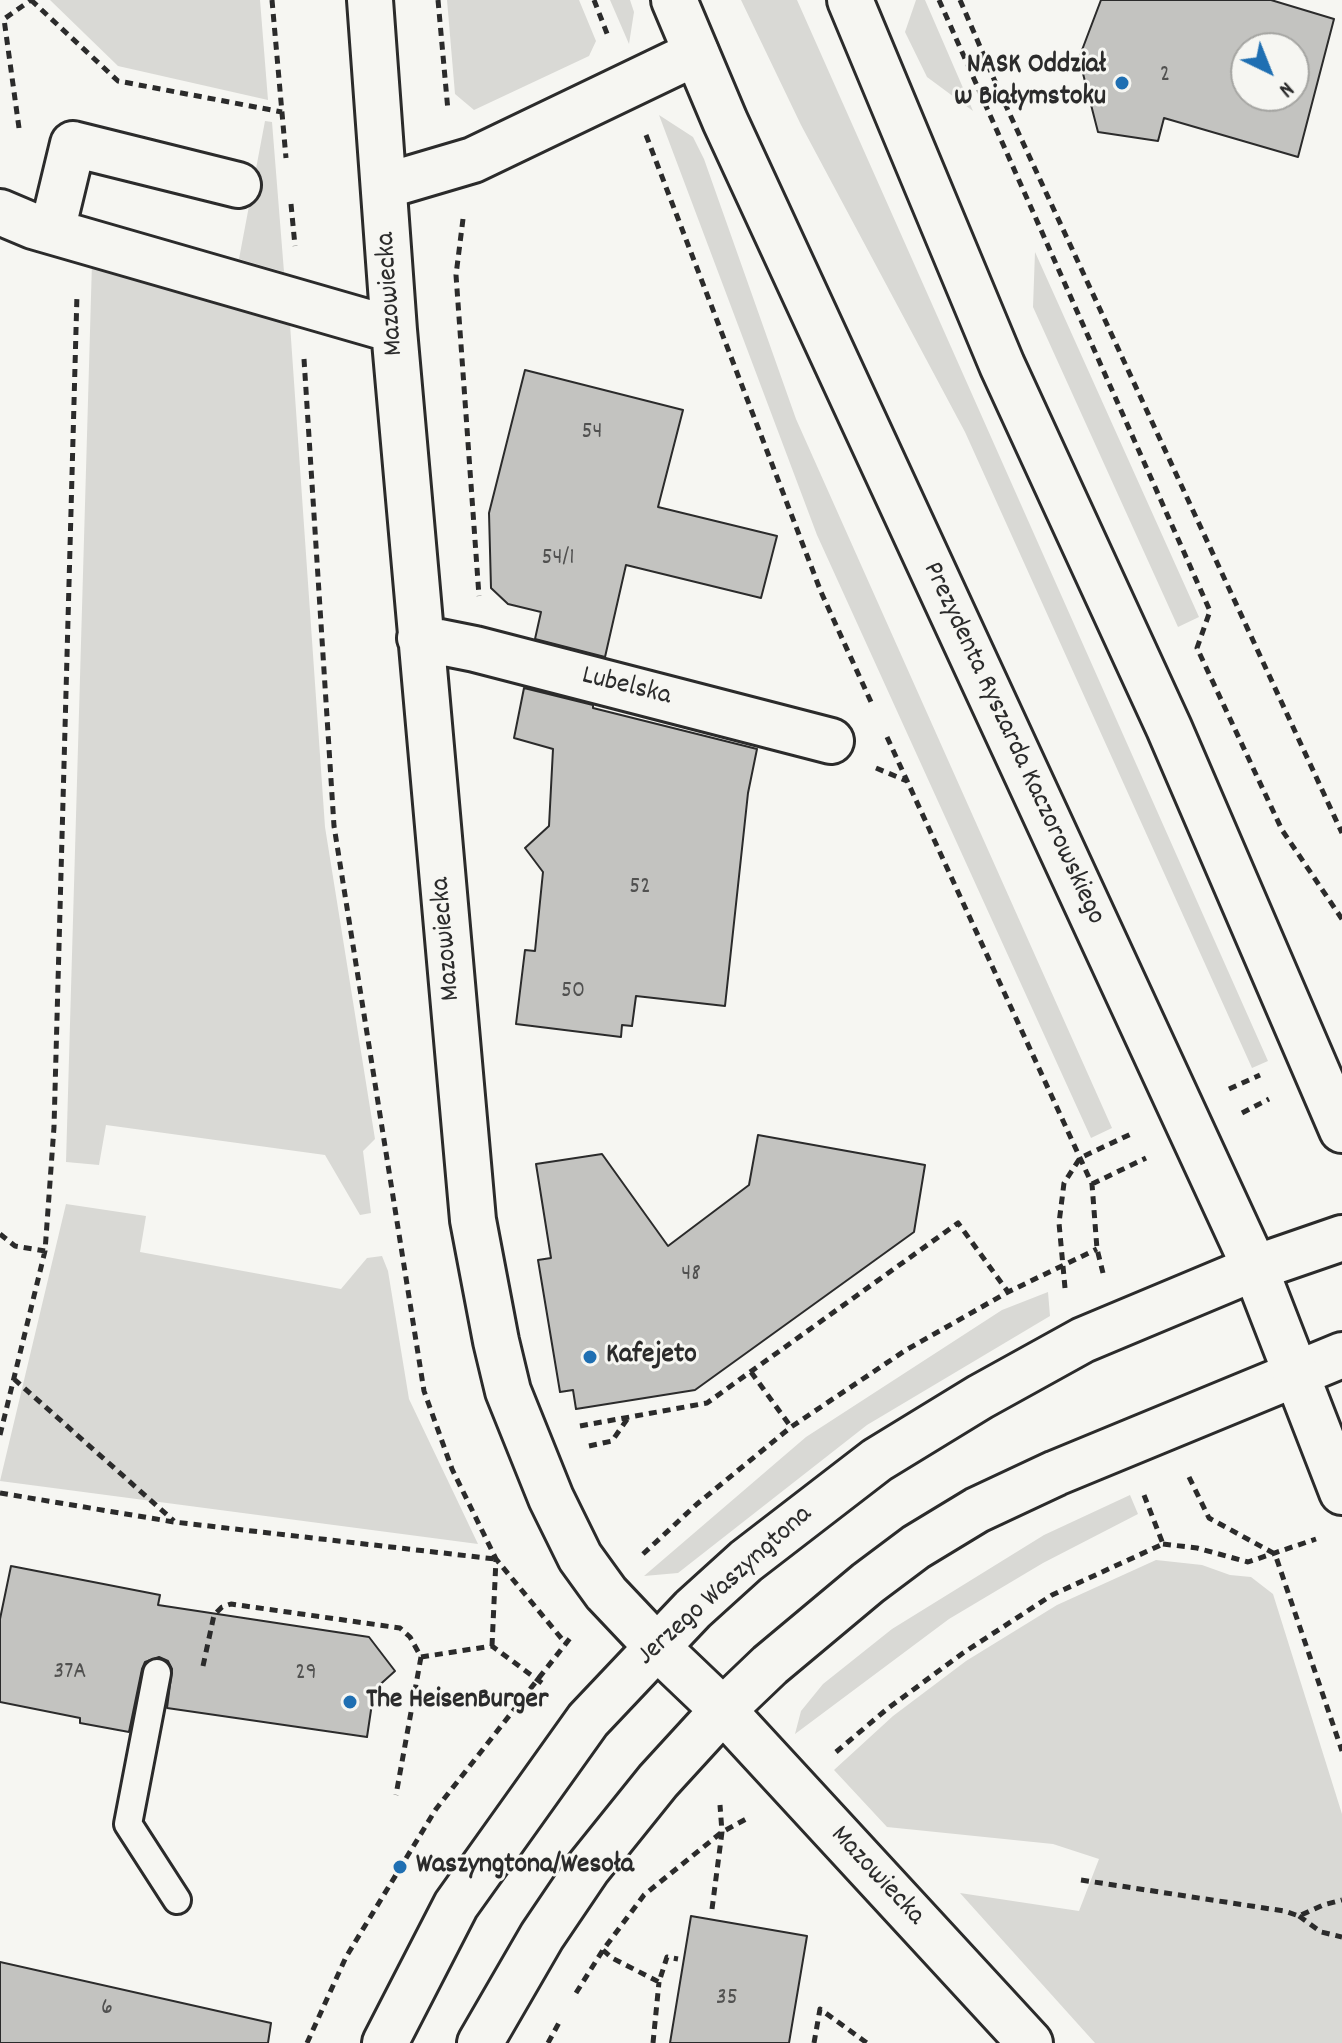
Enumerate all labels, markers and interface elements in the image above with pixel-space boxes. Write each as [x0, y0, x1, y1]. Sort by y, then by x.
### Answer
north arrow [1230, 32, 1310, 112]
place label: NASK Oddział w Białymstoku [954, 50, 1106, 116]
house number: 2 [1160, 63, 1170, 91]
text: N [1271, 73, 1300, 103]
marker: NASK Oddział w Białymstoku [1113, 74, 1131, 92]
street label: Mazowiecka [371, 231, 413, 357]
house number: 54 [581, 420, 603, 448]
house number: 54/1 [541, 546, 575, 574]
street label: Prezydenta Ryszarda Kaczorowskiego [913, 557, 1111, 931]
street label: Lubelska [578, 661, 674, 715]
house number: 52 [629, 875, 651, 903]
street label: Mazowiecka [426, 876, 470, 1002]
house number: 50 [561, 979, 585, 1007]
house number: 48 [681, 1262, 701, 1290]
place label: Kafejeto [606, 1340, 697, 1374]
marker: Kafejeto [581, 1348, 599, 1366]
street label: Jerzego Waszyngtona [632, 1500, 820, 1674]
house number: 37A [54, 1660, 86, 1688]
house number: 29 [295, 1661, 317, 1689]
place label: The HeisenBurger [366, 1685, 548, 1719]
marker: The HeisenBurger [341, 1693, 359, 1711]
street label: Mazowiecka [821, 1820, 931, 1934]
place label: Waszyngtona/Wesoła [416, 1850, 634, 1884]
marker: Waszyngtona/Wesoła [391, 1858, 409, 1876]
house number: 35 [716, 1986, 738, 2014]
house number: 6 [101, 1996, 113, 2024]

